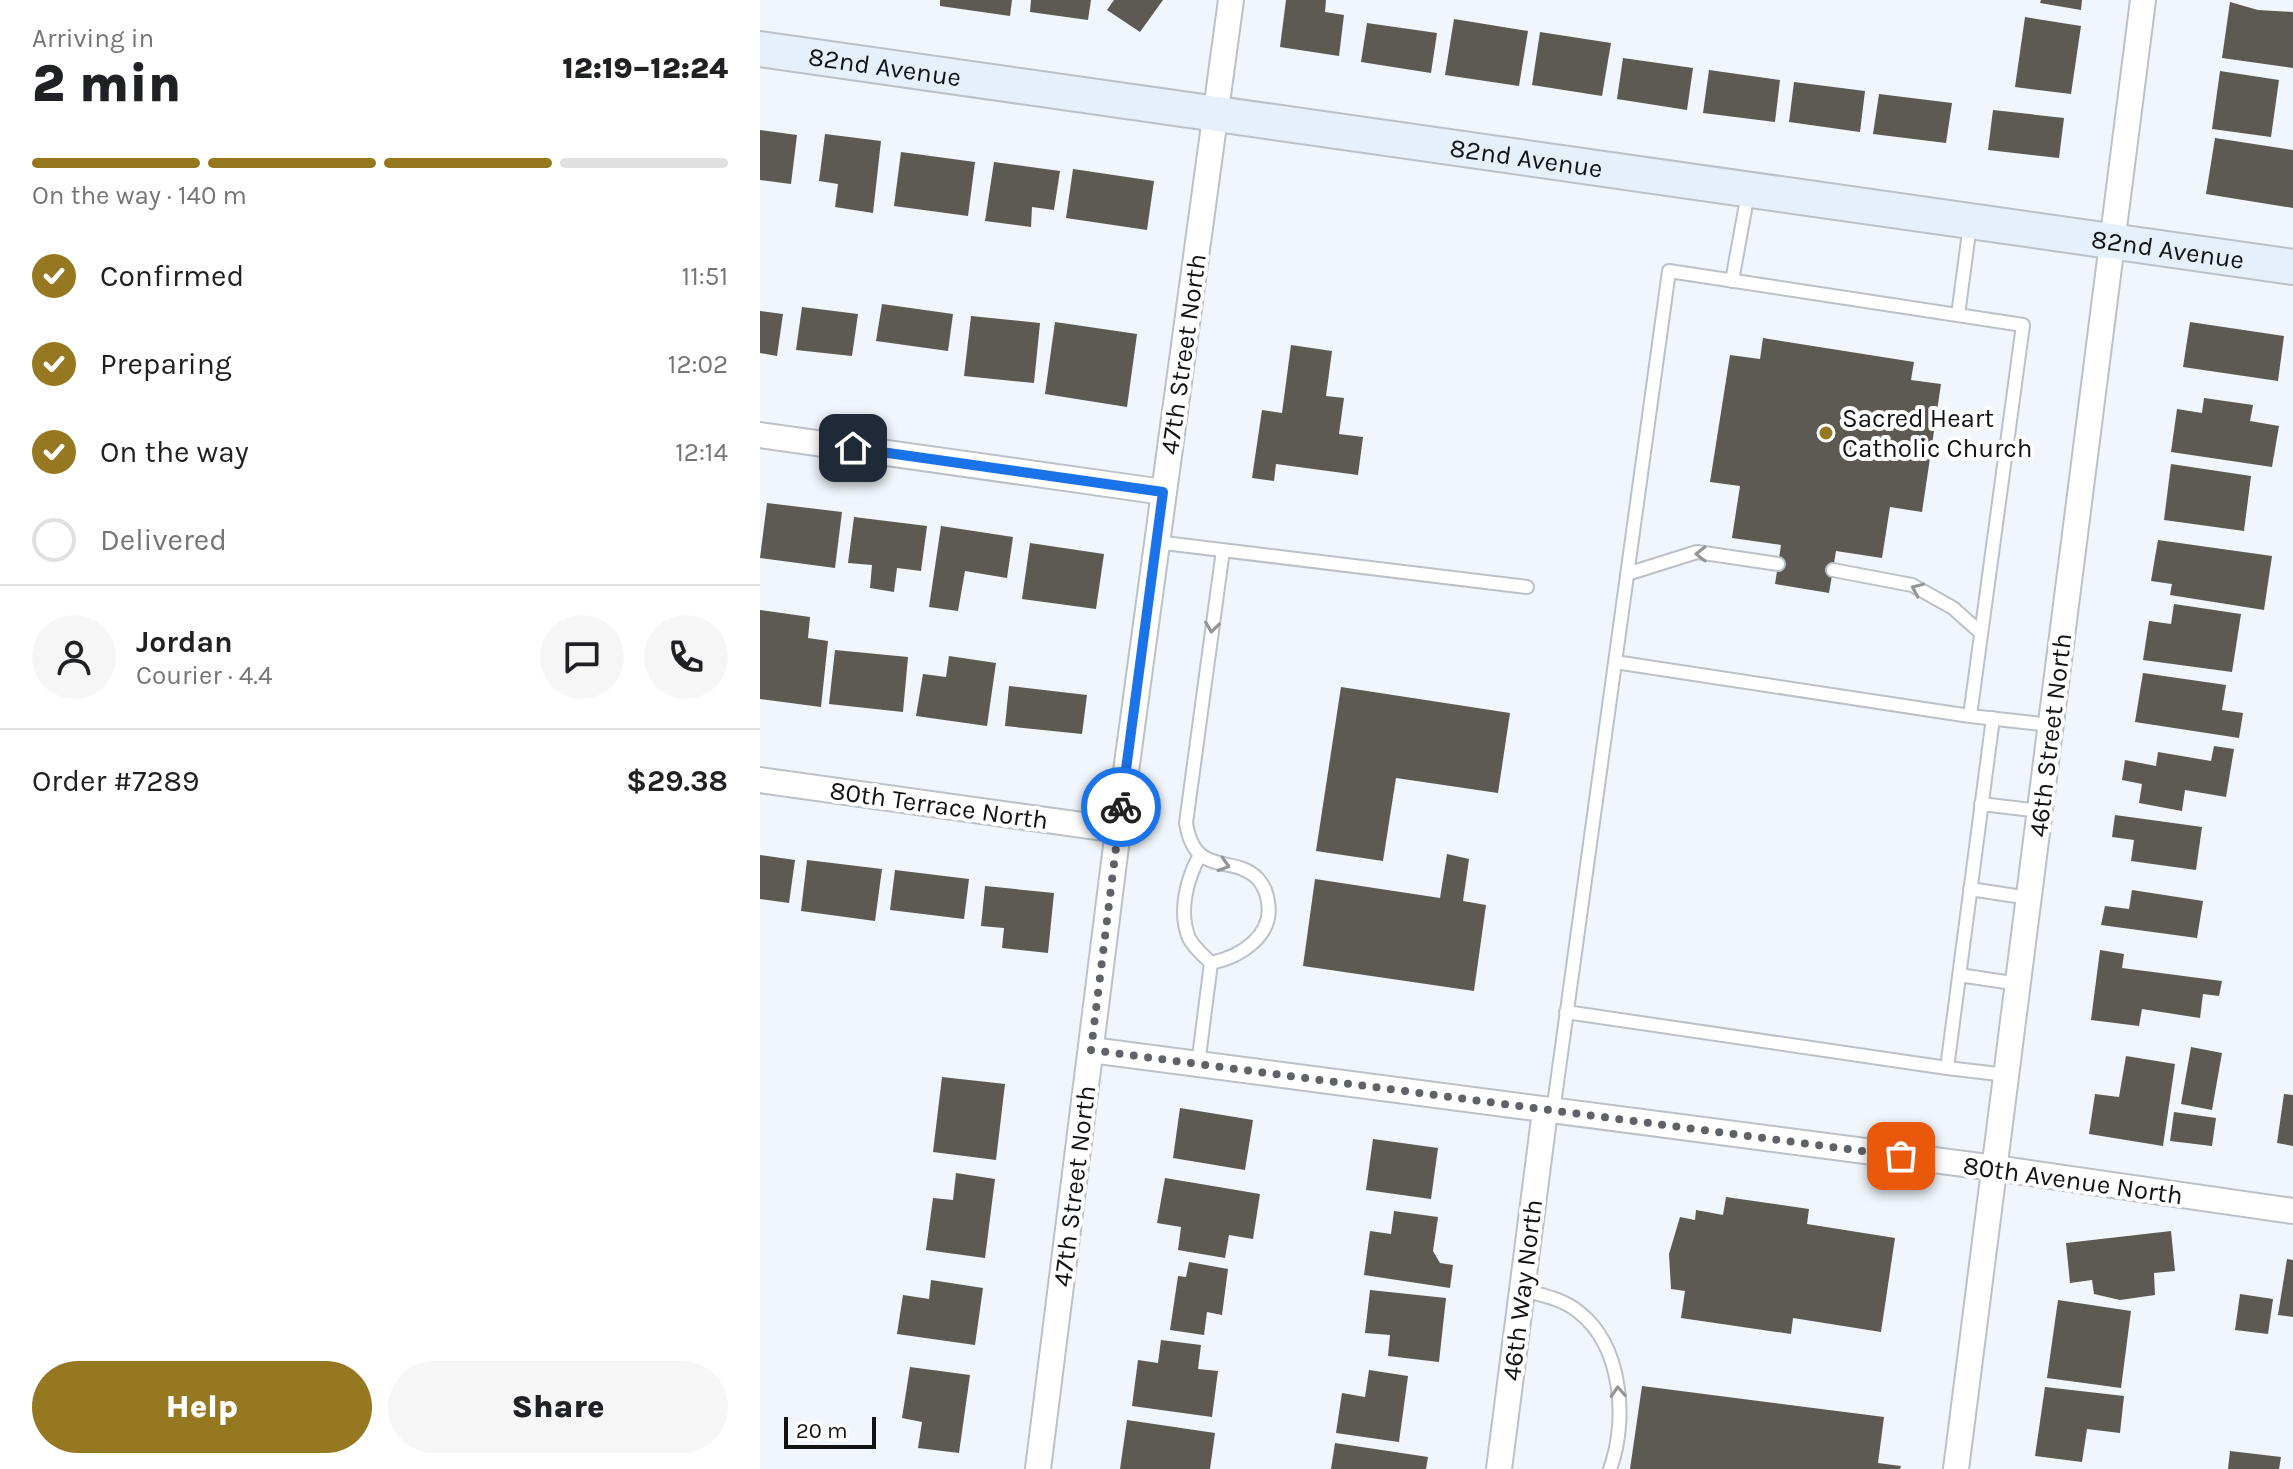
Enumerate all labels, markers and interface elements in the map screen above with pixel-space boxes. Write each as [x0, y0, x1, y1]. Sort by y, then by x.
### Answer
text: Arriving in [32, 23, 154, 54]
street label: 82nd Avenue [806, 41, 963, 93]
text: 12:19–12:24 [562, 50, 728, 86]
text: 2 min [32, 53, 181, 114]
street label: 82nd Avenue [1448, 132, 1605, 185]
text: On the way · 140 m [32, 180, 247, 211]
street label: 82nd Avenue [2089, 224, 2246, 276]
street label: 47th Street North [1154, 252, 1213, 457]
icon: check [32, 254, 76, 298]
text: Confirmed [100, 258, 244, 294]
text: 11:51 [682, 261, 728, 292]
icon: check [32, 342, 76, 386]
text: Preparing [100, 346, 232, 382]
text: 12:02 [668, 349, 728, 380]
place label: Sacred Heart Catholic Church [1842, 403, 2032, 464]
pin [819, 414, 887, 482]
marker: Sacred Heart Catholic Church [1817, 424, 1835, 442]
icon: home [831, 426, 875, 470]
icon: check [32, 430, 76, 474]
text: On the way [100, 434, 249, 470]
text: 12:14 [675, 437, 728, 468]
text: Delivered [100, 522, 227, 558]
one-way arrow [1695, 545, 1707, 563]
one-way arrow [1911, 583, 1926, 599]
button: person [32, 615, 116, 699]
button: chat [540, 615, 624, 699]
button: phone [644, 615, 728, 699]
one-way arrow [1204, 621, 1221, 634]
text: Jordan [136, 624, 233, 660]
street label: 46th Street North [2023, 631, 2078, 839]
text: Courier · 4.4 [136, 660, 272, 691]
text: Order #7289 [32, 763, 199, 799]
text: $29.38 [626, 763, 728, 799]
courier [1081, 767, 1161, 847]
street label: 80th Terrace North [828, 775, 1050, 836]
icon: bike [1099, 785, 1143, 829]
one-way arrow [1216, 856, 1230, 872]
street label: 47th Street North [1047, 1084, 1102, 1289]
pin [1867, 1122, 1935, 1190]
icon: bag [1879, 1134, 1923, 1178]
street label: 80th Avenue North [1961, 1150, 2185, 1211]
street label: 46th Way North [1496, 1197, 1549, 1383]
button: Help [32, 1361, 372, 1453]
button: Share [388, 1361, 728, 1453]
one-way arrow [1610, 1385, 1627, 1398]
scale bar [784, 1413, 876, 1449]
text: 20 m [796, 1418, 848, 1444]

